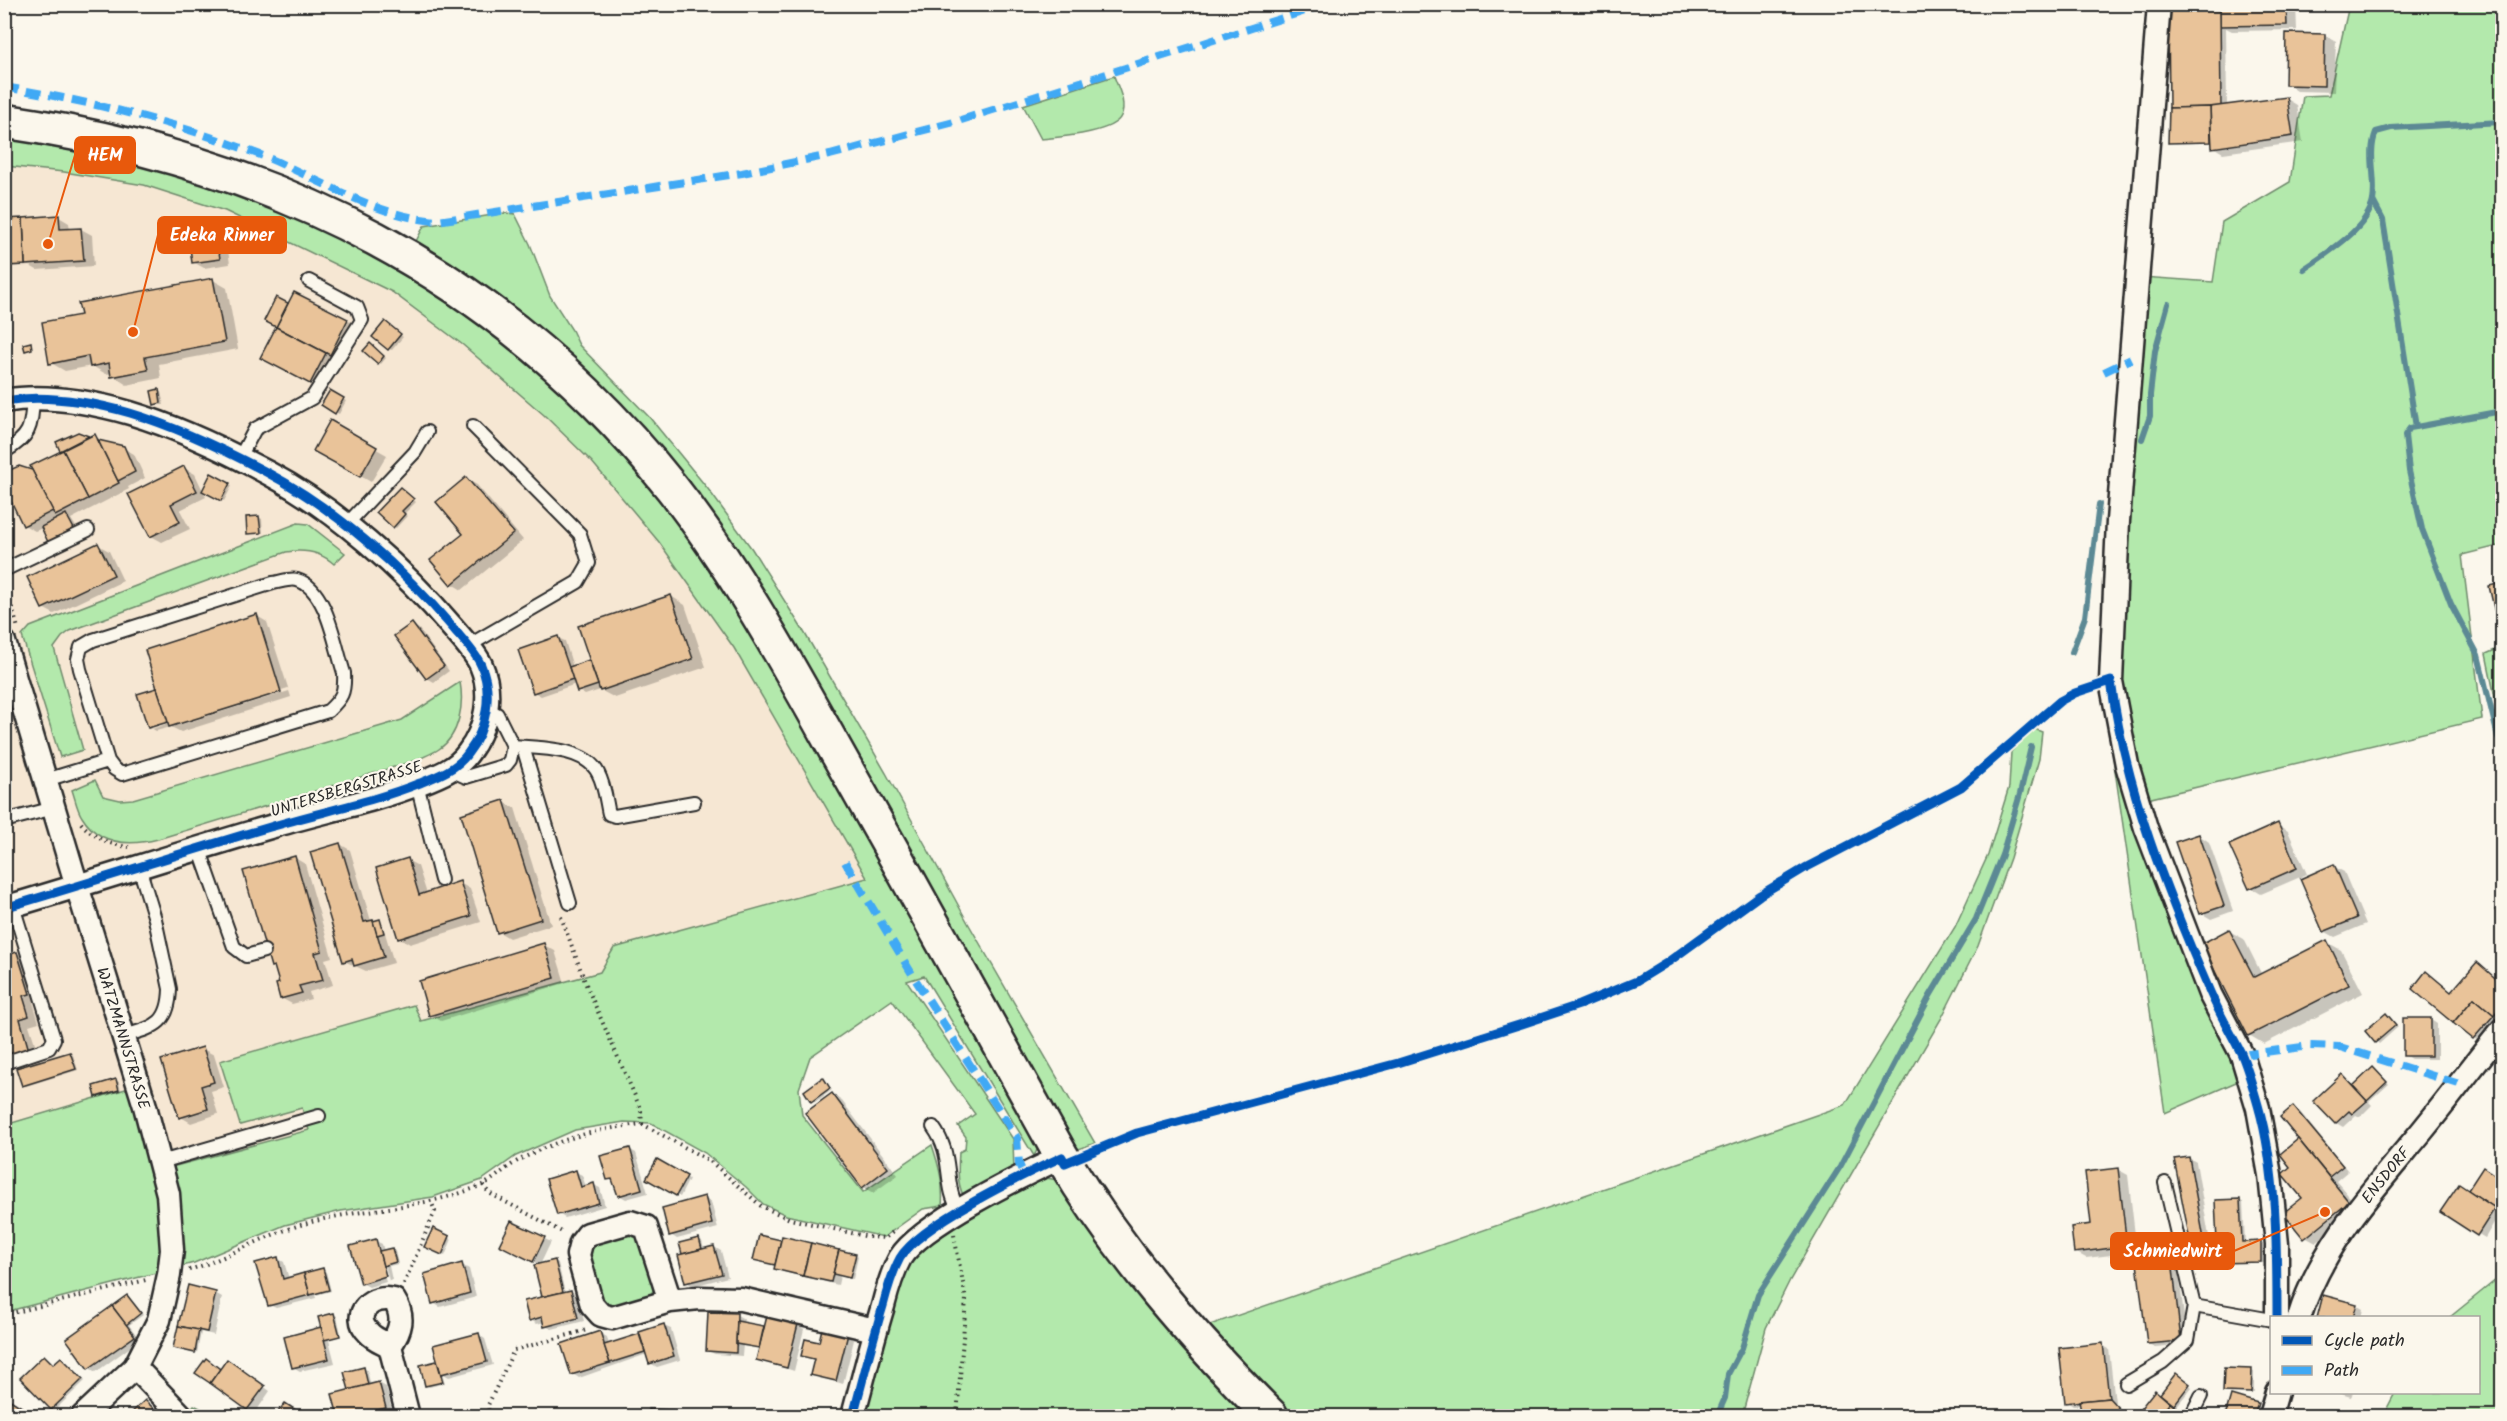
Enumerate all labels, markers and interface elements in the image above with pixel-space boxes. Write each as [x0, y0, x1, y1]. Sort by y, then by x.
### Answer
callout: HEM [75, 137, 135, 173]
text: HEM [87, 142, 123, 171]
callout: Edeka Rinner [158, 217, 286, 253]
text: Edeka Rinner [170, 222, 276, 251]
street label: UNTERSBERGSTRASSE [268, 754, 426, 824]
street label: WATZMANNSTRASSE [89, 964, 156, 1113]
street label: ENSDORF [2356, 1141, 2418, 1210]
callout: Schmiedwirt [2111, 1233, 2234, 1269]
text: Schmiedwirt [2124, 1238, 2223, 1267]
legend [2270, 1316, 2480, 1394]
text: Cycle path [2324, 1327, 2405, 1356]
text: Path [2324, 1357, 2359, 1386]

